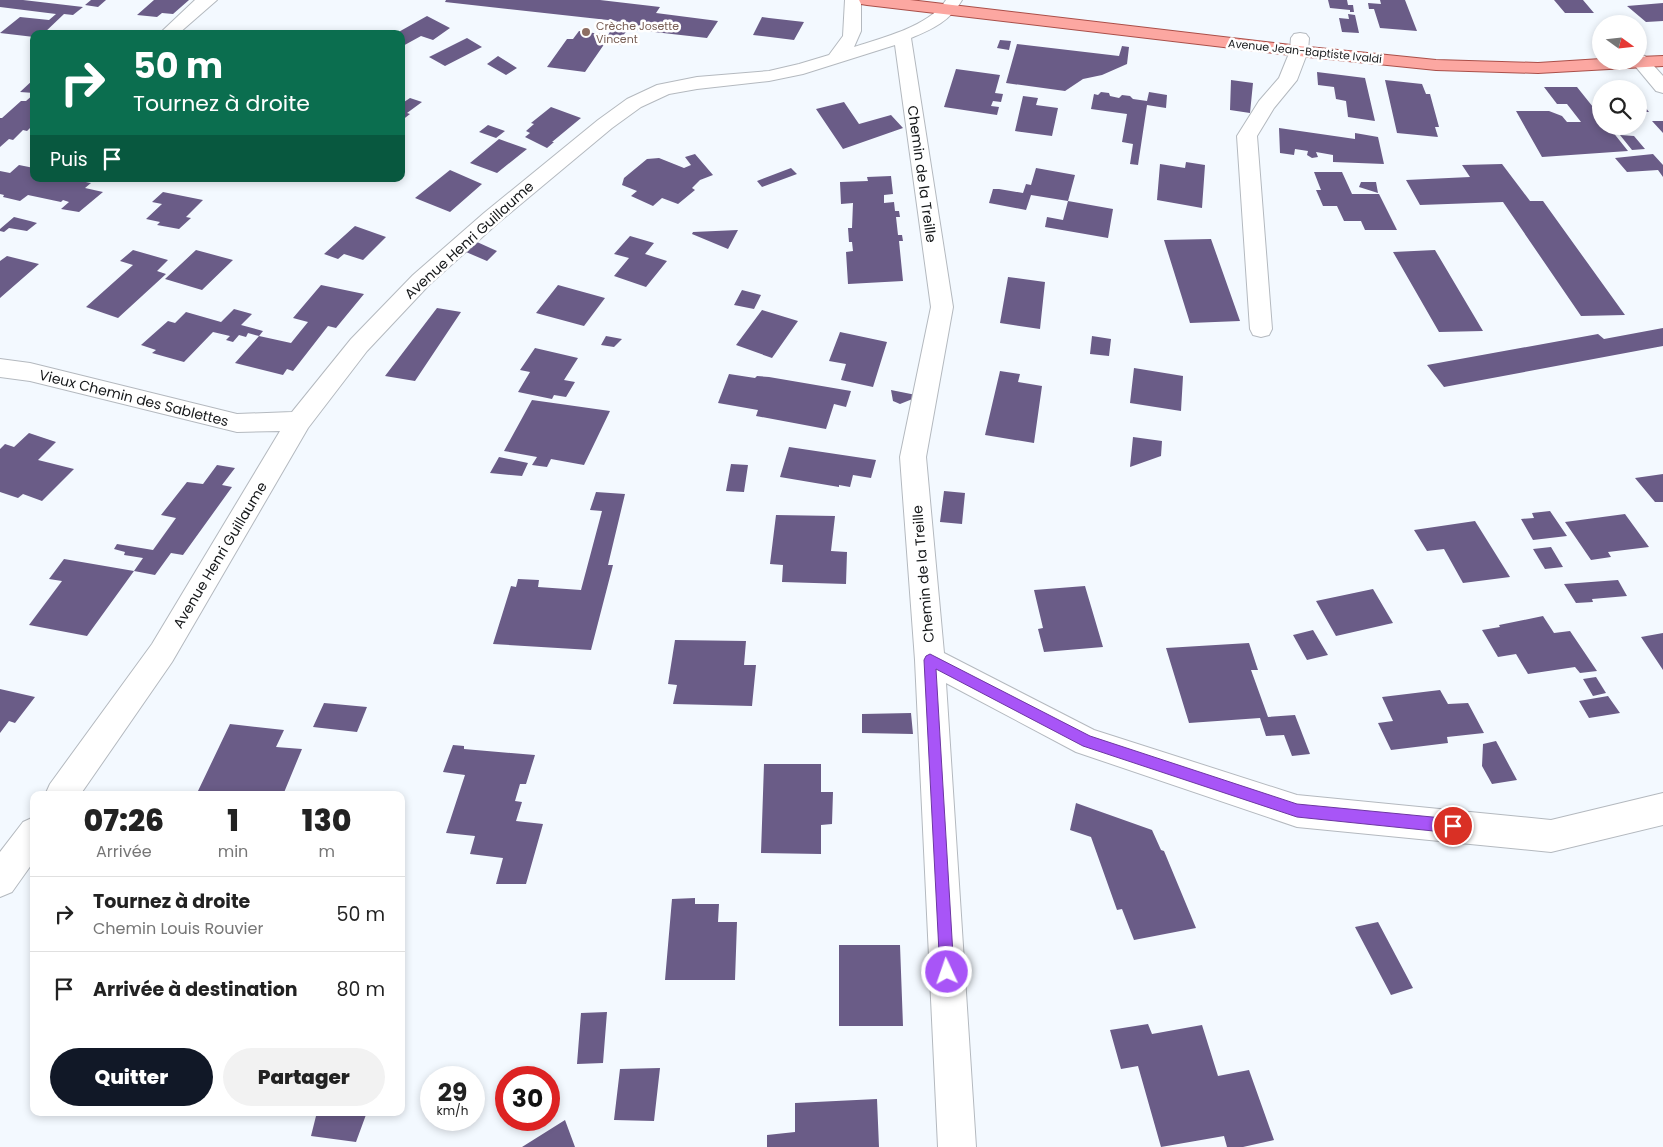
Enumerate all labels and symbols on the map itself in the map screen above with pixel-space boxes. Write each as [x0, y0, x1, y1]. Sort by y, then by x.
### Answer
north arrow [1592, 15, 1648, 70]
place label: Crèche Josette Vincent [596, 18, 679, 47]
marker: Crèche Josette Vincent [580, 26, 592, 38]
street label: Avenue Jean-Baptiste Ivaldi [1227, 35, 1383, 67]
street label: Chemin de la Treille [902, 104, 942, 244]
street label: Avenue Henri Guillaume [400, 176, 538, 304]
street label: Vieux Chemin des Sablettes [37, 365, 231, 431]
street label: Avenue Henri Guillaume [168, 478, 272, 632]
street label: Chemin de la Treille [907, 504, 939, 644]
pin [1432, 805, 1474, 847]
position arrow [920, 945, 972, 997]
speed limit sign: 30 [495, 1066, 560, 1131]

